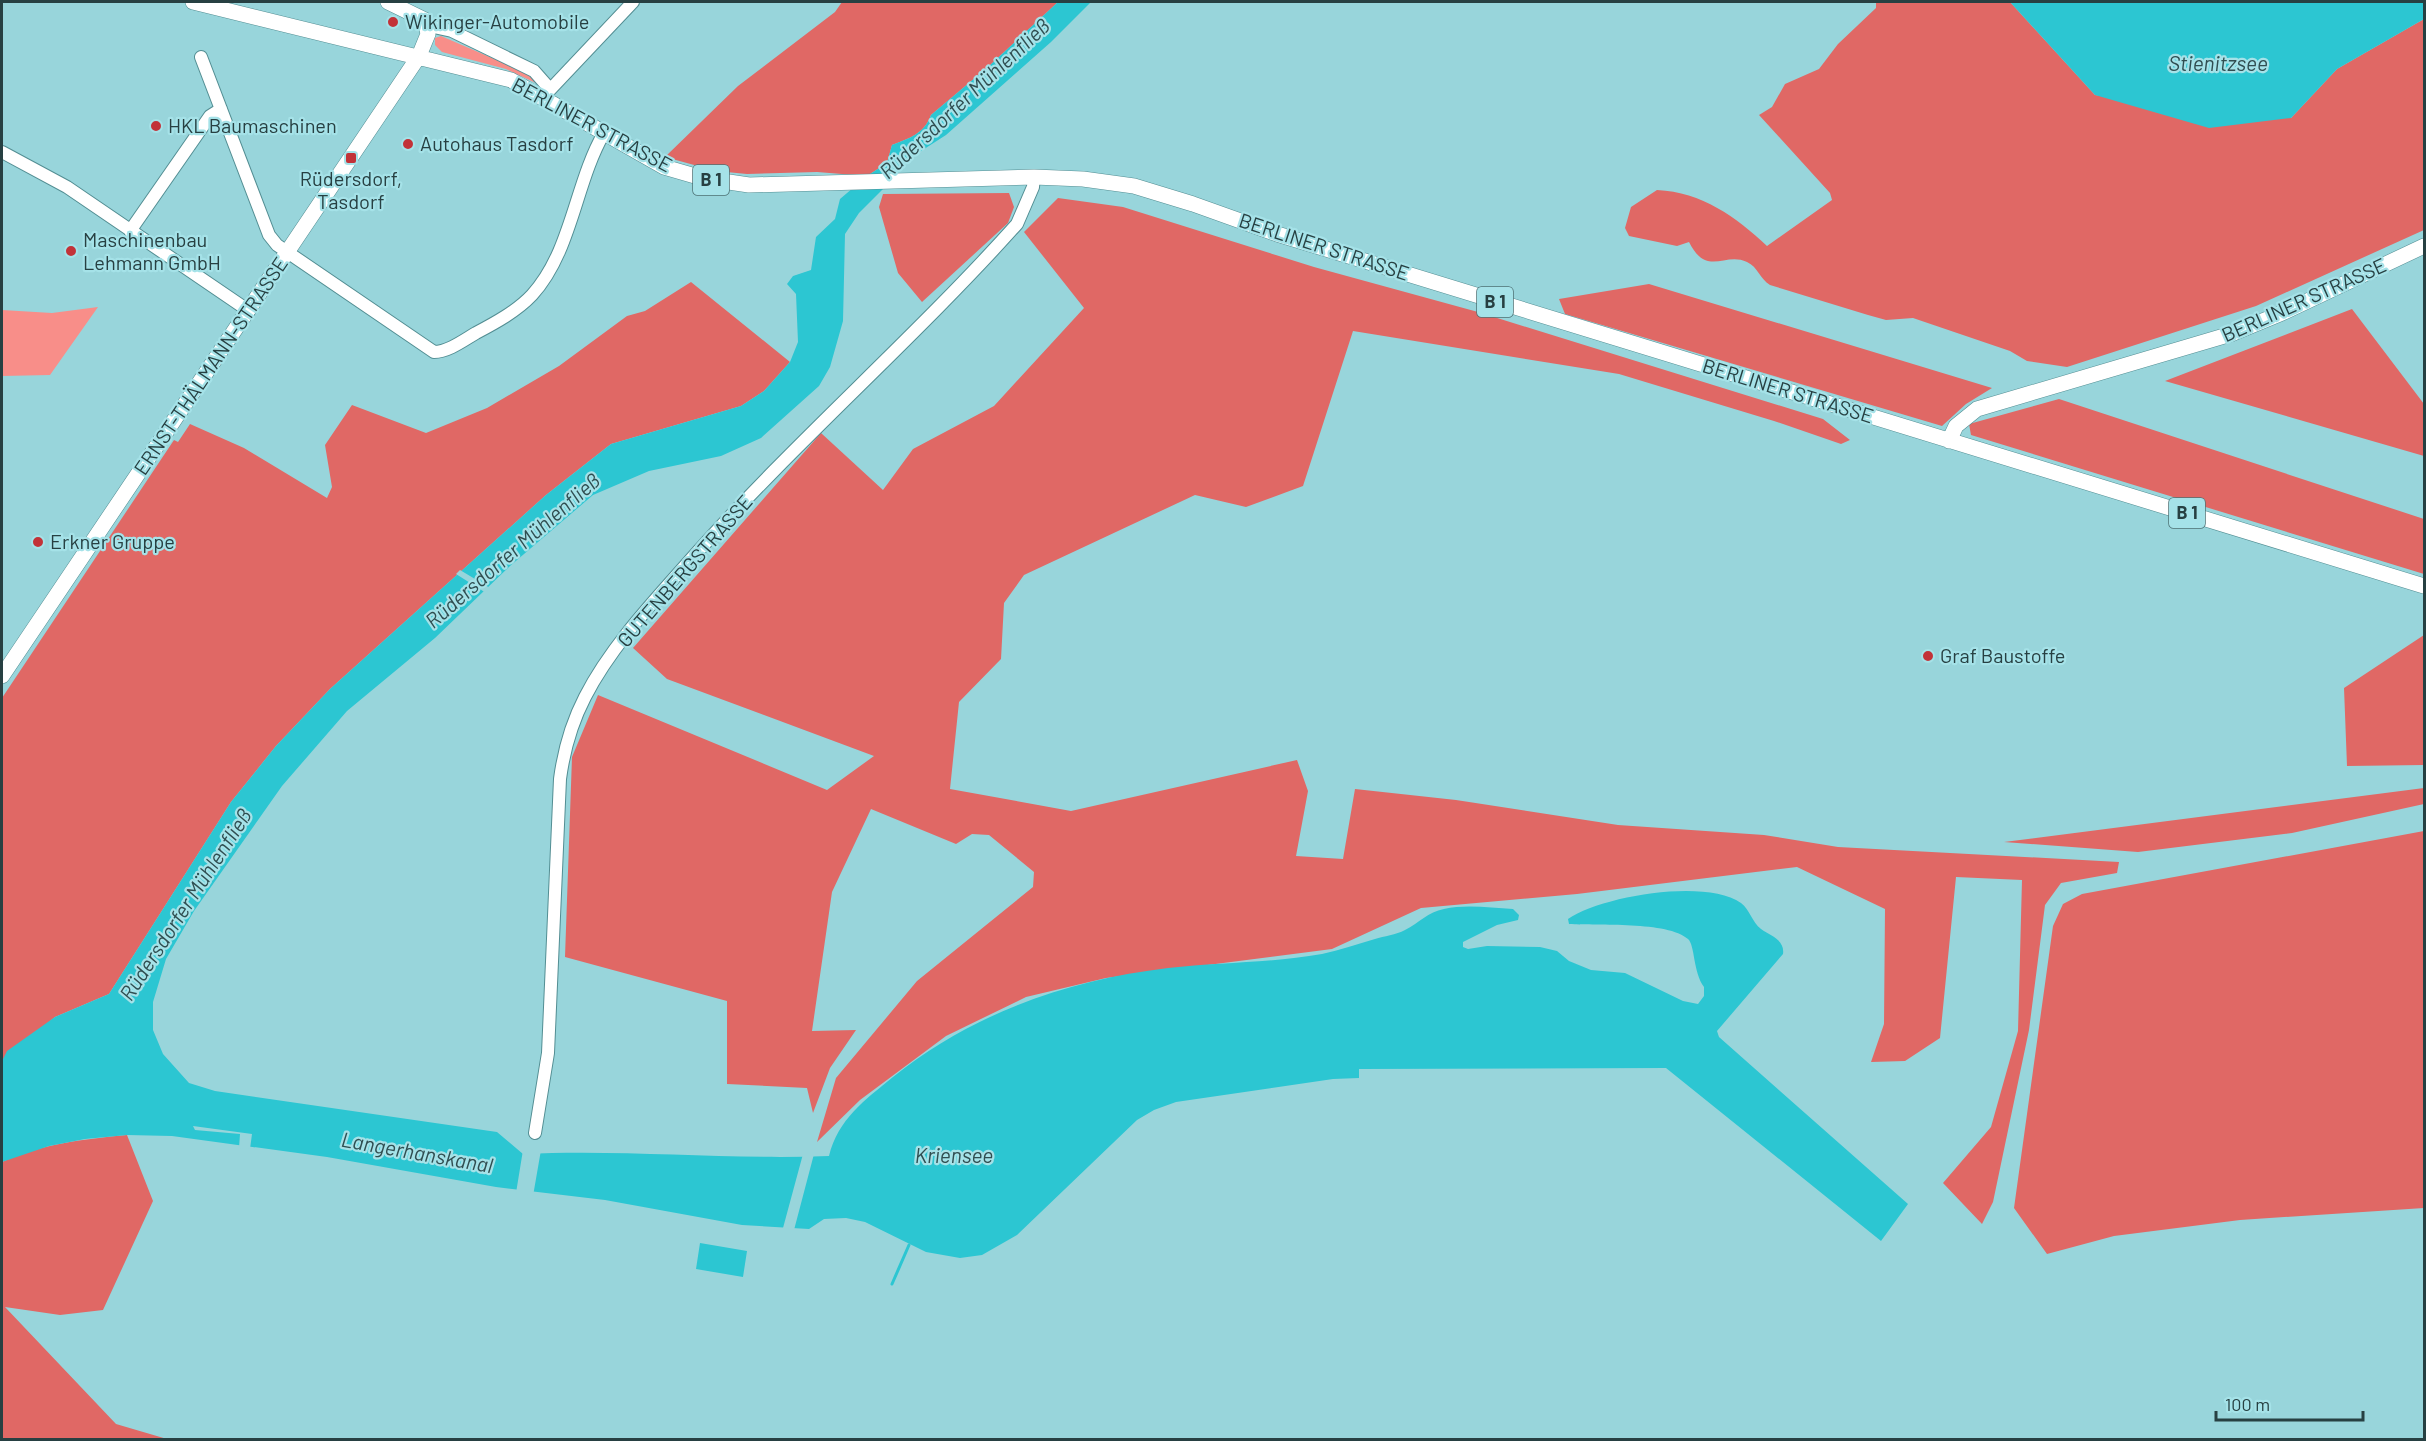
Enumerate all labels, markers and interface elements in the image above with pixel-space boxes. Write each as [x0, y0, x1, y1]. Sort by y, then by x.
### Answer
place label: Wikinger-Automobile [405, 9, 589, 33]
water label: Rüdersdorfer Mühlenfließ [874, 13, 1054, 183]
marker: Wikinger-Automobile [386, 15, 400, 29]
water label: Stienitzsee [2168, 50, 2268, 75]
street label: BERLINER STRASSE [508, 72, 676, 176]
place label: HKL Baumaschinen [168, 113, 337, 137]
marker: HKL Baumaschinen [149, 119, 163, 133]
place label: Autohaus Tasdorf [420, 131, 574, 155]
marker: Autohaus Tasdorf [401, 137, 415, 151]
marker: Rüdersdorf, Tasdorf [344, 151, 358, 165]
road number: B 1 [693, 165, 729, 195]
place label: Rüdersdorf, Tasdorf [300, 166, 402, 213]
street label: BERLINER STRASSE [1236, 207, 1412, 285]
place label: Maschinenbau Lehmann GmbH [83, 227, 221, 274]
marker: Maschinenbau Lehmann GmbH [64, 244, 78, 258]
street label: ERNST-THÄLMANN-STRASSE [128, 252, 292, 479]
street label: BERLINER STRASSE [2218, 252, 2390, 346]
road number: B 1 [1477, 287, 1513, 317]
street label: BERLINER STRASSE [1700, 353, 1877, 427]
water label: Rüdersdorfer Mühlenfließ [419, 467, 605, 633]
street label: GUTENBERGSTRASSE [612, 489, 757, 651]
road number: B 1 [2169, 498, 2205, 528]
place label: Erkner Gruppe [50, 529, 175, 553]
marker: Erkner Gruppe [31, 535, 45, 549]
place label: Graf Baustoffe [1940, 643, 2065, 667]
marker: Graf Baustoffe [1921, 649, 1935, 663]
water label: Rüdersdorfer Mühlenfließ [113, 804, 256, 1005]
water label: Langerhanskanal [339, 1126, 495, 1177]
water label: Kriensee [915, 1142, 993, 1167]
scale bar [2216, 1384, 2363, 1422]
text: 100 m [2225, 1393, 2270, 1415]

